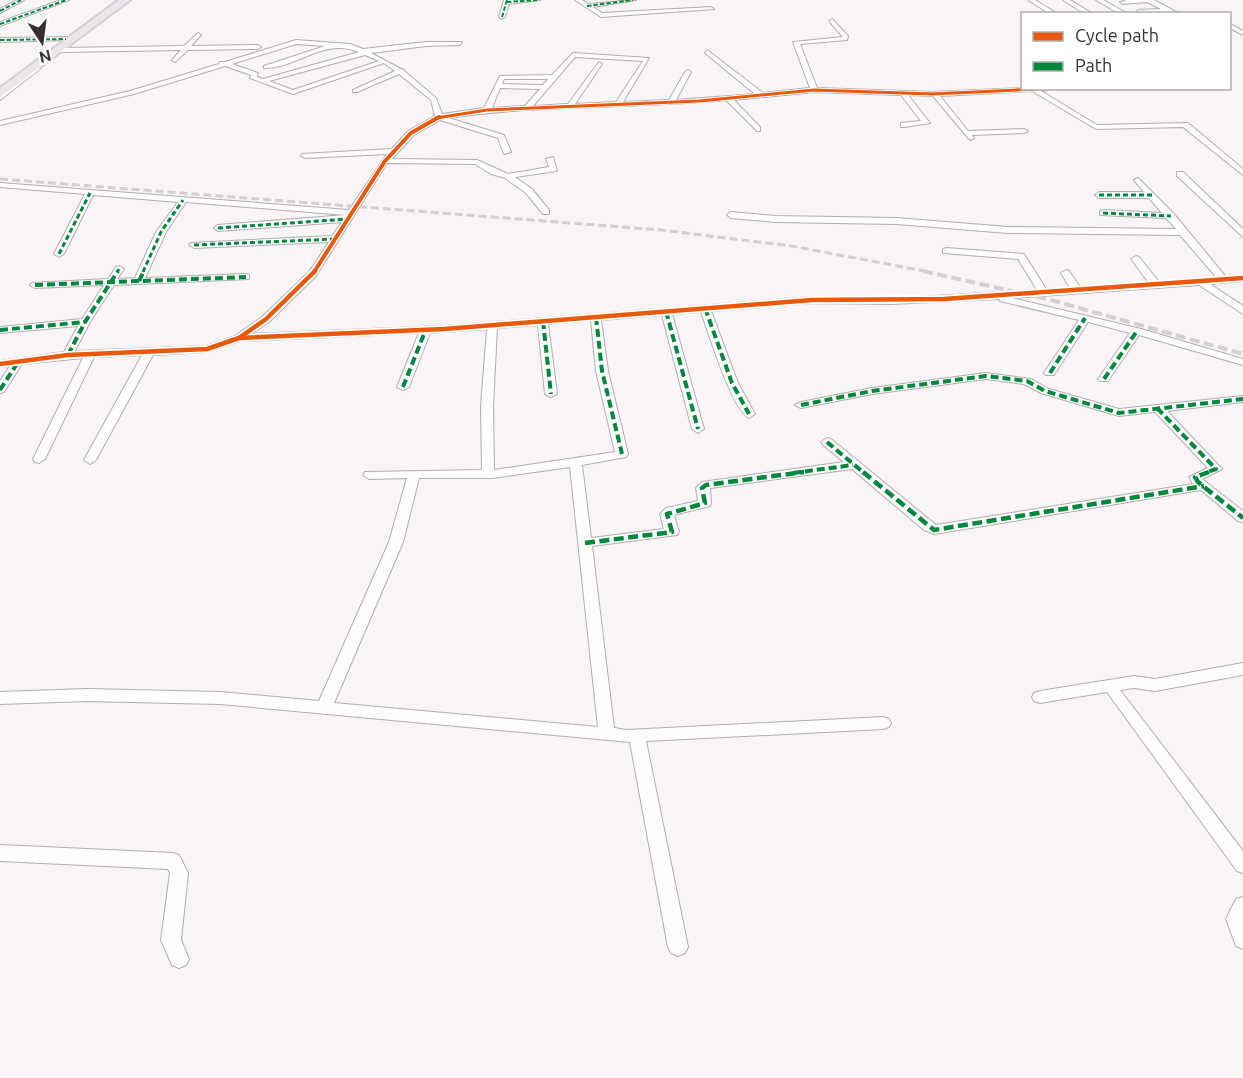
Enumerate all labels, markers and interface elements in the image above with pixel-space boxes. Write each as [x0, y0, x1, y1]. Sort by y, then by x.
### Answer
north arrow [12, 12, 72, 72]
legend [1021, 12, 1231, 90]
text: Cycle path [1075, 25, 1159, 45]
text: N [38, 47, 53, 67]
text: Path [1075, 55, 1112, 75]

